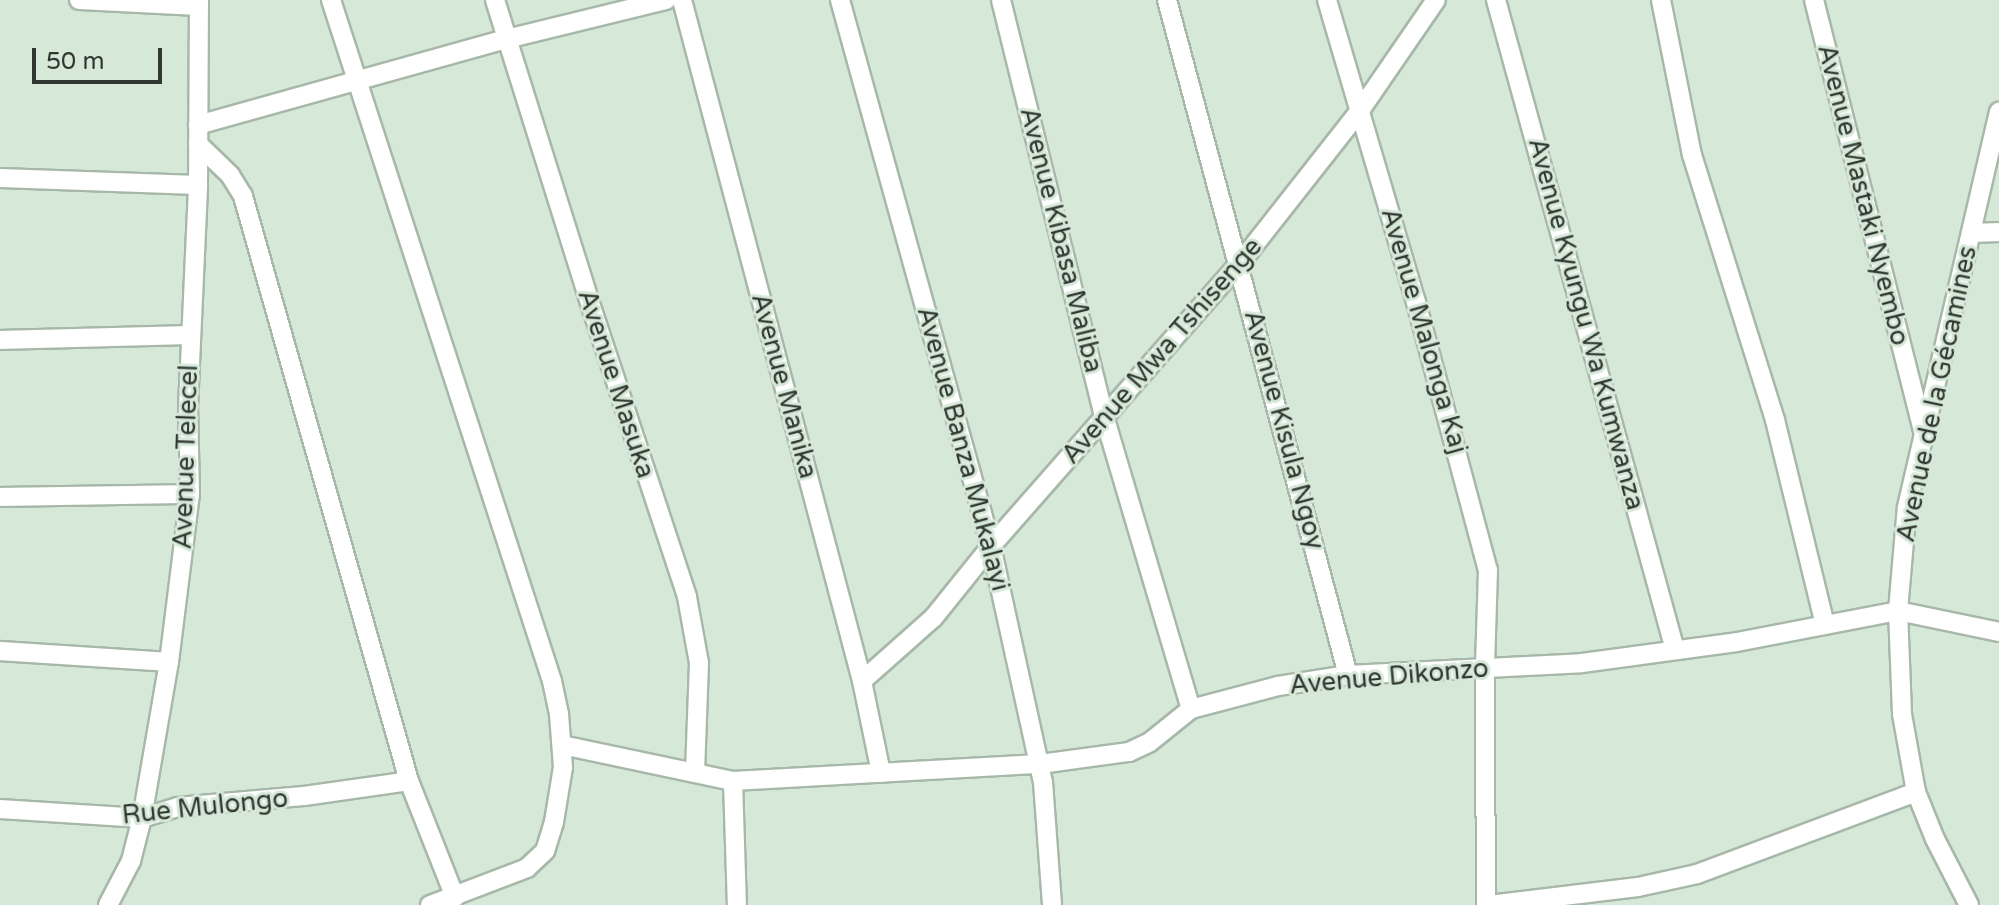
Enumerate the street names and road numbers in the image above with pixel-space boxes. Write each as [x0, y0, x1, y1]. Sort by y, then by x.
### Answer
street label: Avenue Mastaki Nyembo [1810, 41, 1916, 349]
street label: Avenue Kibasa Maliba [1013, 104, 1109, 376]
street label: Avenue Kyungu Wa Kumwanza [1521, 135, 1651, 513]
street label: Avenue Malonga Kaj [1374, 205, 1474, 457]
street label: Avenue Mwa Tshisenge [1055, 232, 1269, 470]
street label: Avenue de la Gécamines [1890, 243, 1984, 545]
street label: Avenue Masuka [571, 286, 661, 482]
street label: Avenue Manika [744, 290, 824, 482]
street label: Avenue Banza Mukalayi [910, 303, 1016, 595]
street label: Avenue Kisula Ngoy [1237, 307, 1331, 553]
street label: Avenue Telecel [167, 364, 205, 550]
street label: Avenue Dikonzo [1288, 653, 1490, 701]
street label: Rue Mulongo [120, 783, 290, 831]

